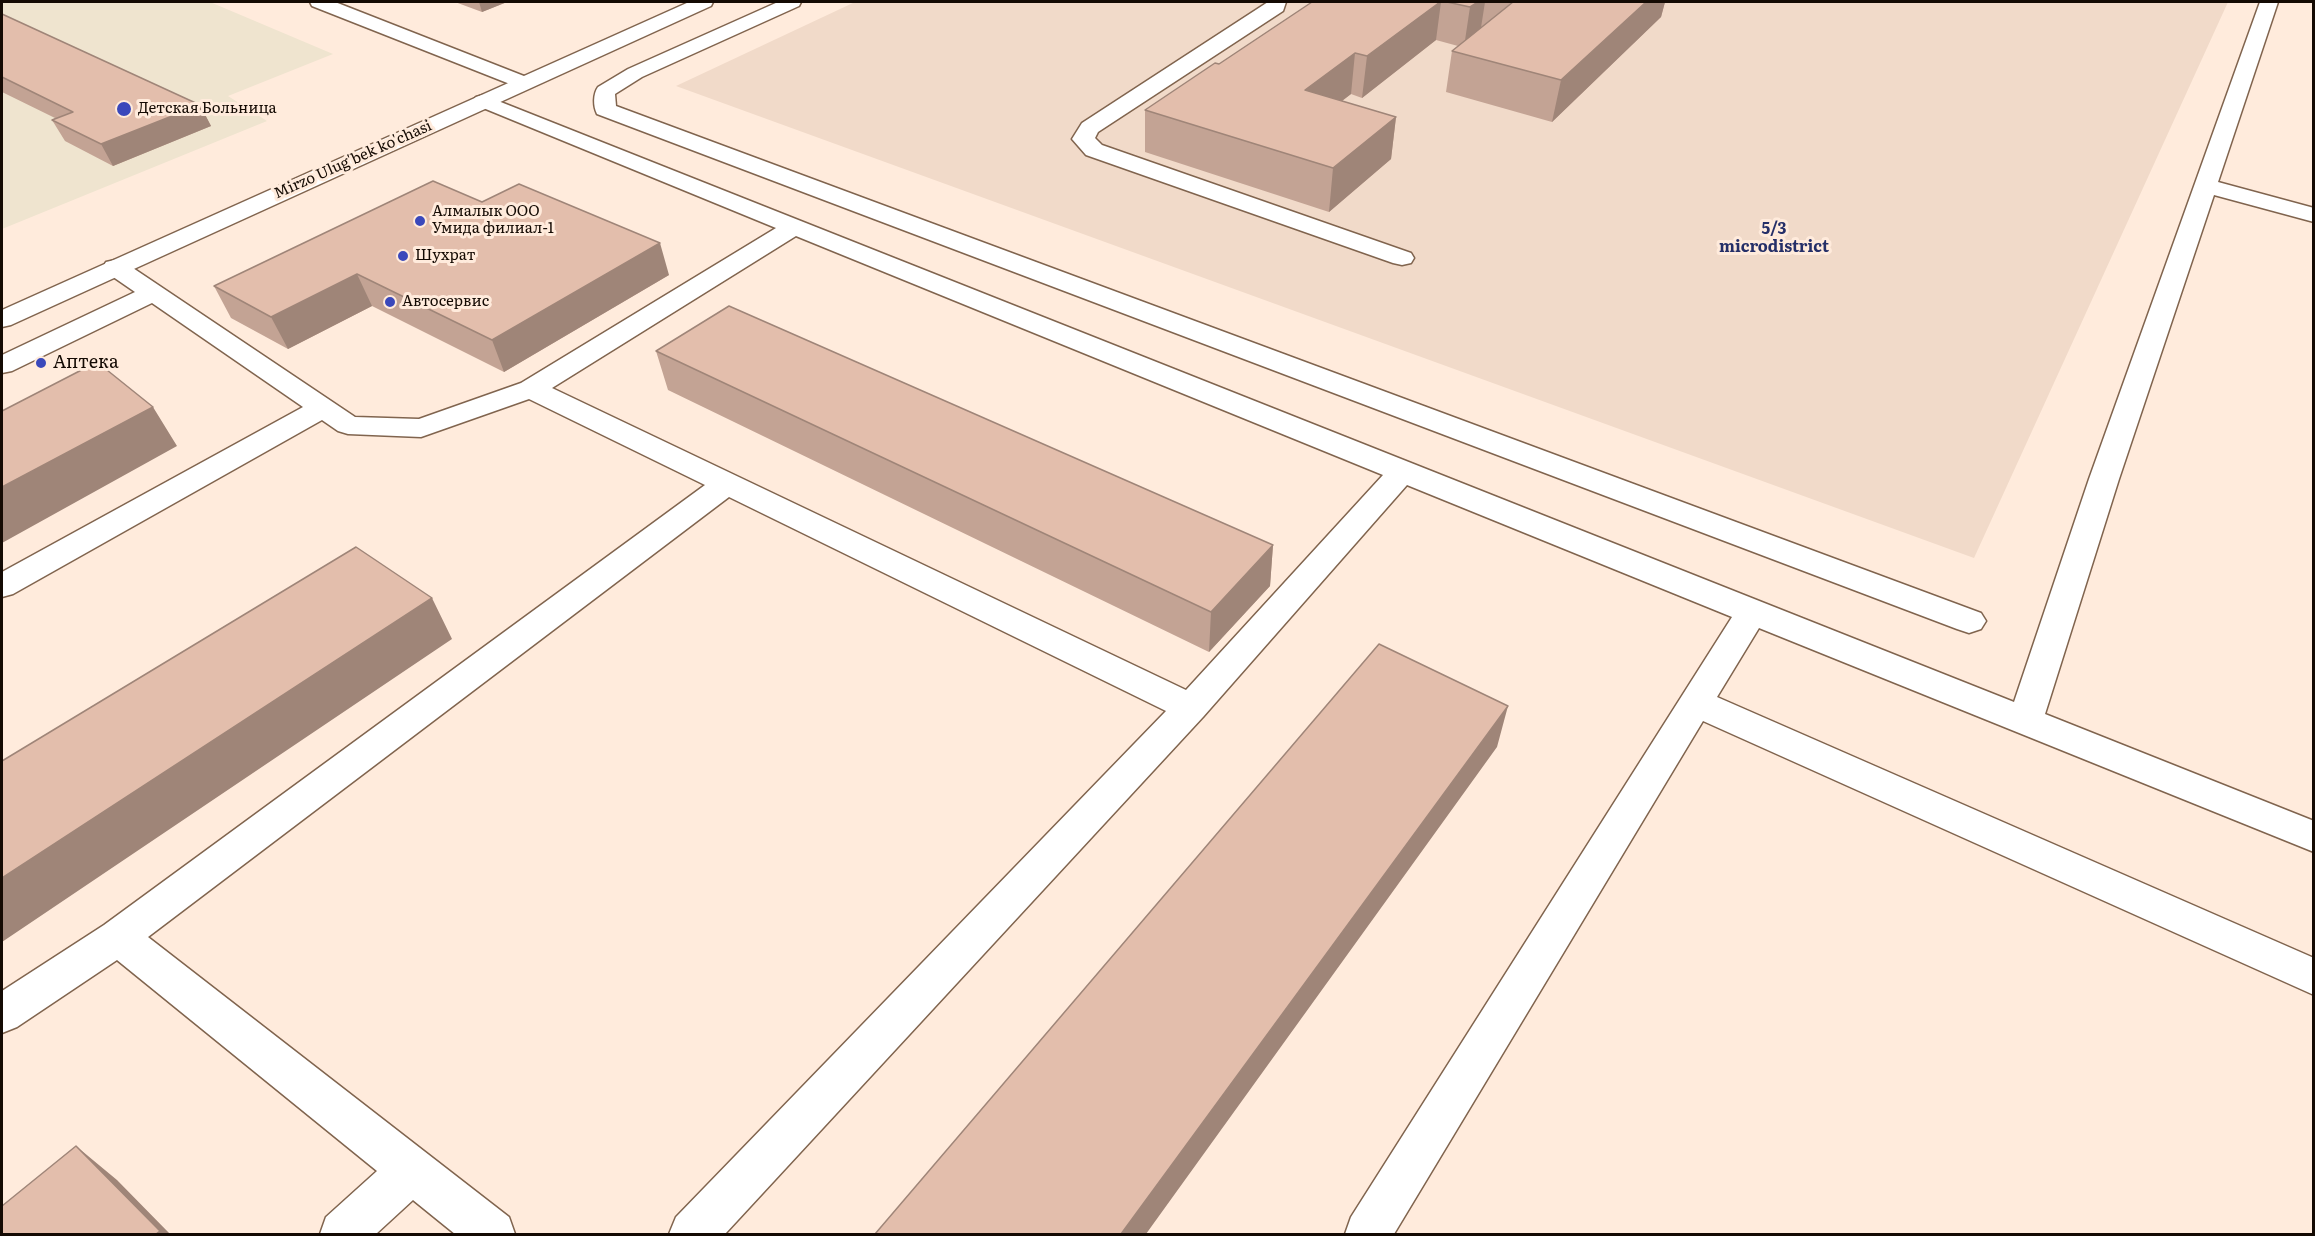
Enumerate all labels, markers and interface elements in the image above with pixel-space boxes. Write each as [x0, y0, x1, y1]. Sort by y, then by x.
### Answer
marker: Детская Больница [115, 100, 133, 118]
place label: Детская Больница [138, 100, 277, 118]
street label: Mirzo Ulug'bek ko'chasi [271, 117, 435, 203]
place label: Алмалык ООО Умида филиал-1 [432, 203, 554, 238]
marker: Алмалык ООО Умида филиал-1 [413, 214, 427, 228]
district label: 5/3 microdistrict [1719, 219, 1829, 257]
place label: Шухрат [415, 247, 475, 265]
marker: Шухрат [396, 249, 410, 263]
place label: Автосервис [402, 293, 489, 311]
marker: Автосервис [383, 295, 397, 309]
place label: Аптека [53, 352, 119, 374]
marker: Аптека [34, 356, 48, 370]

